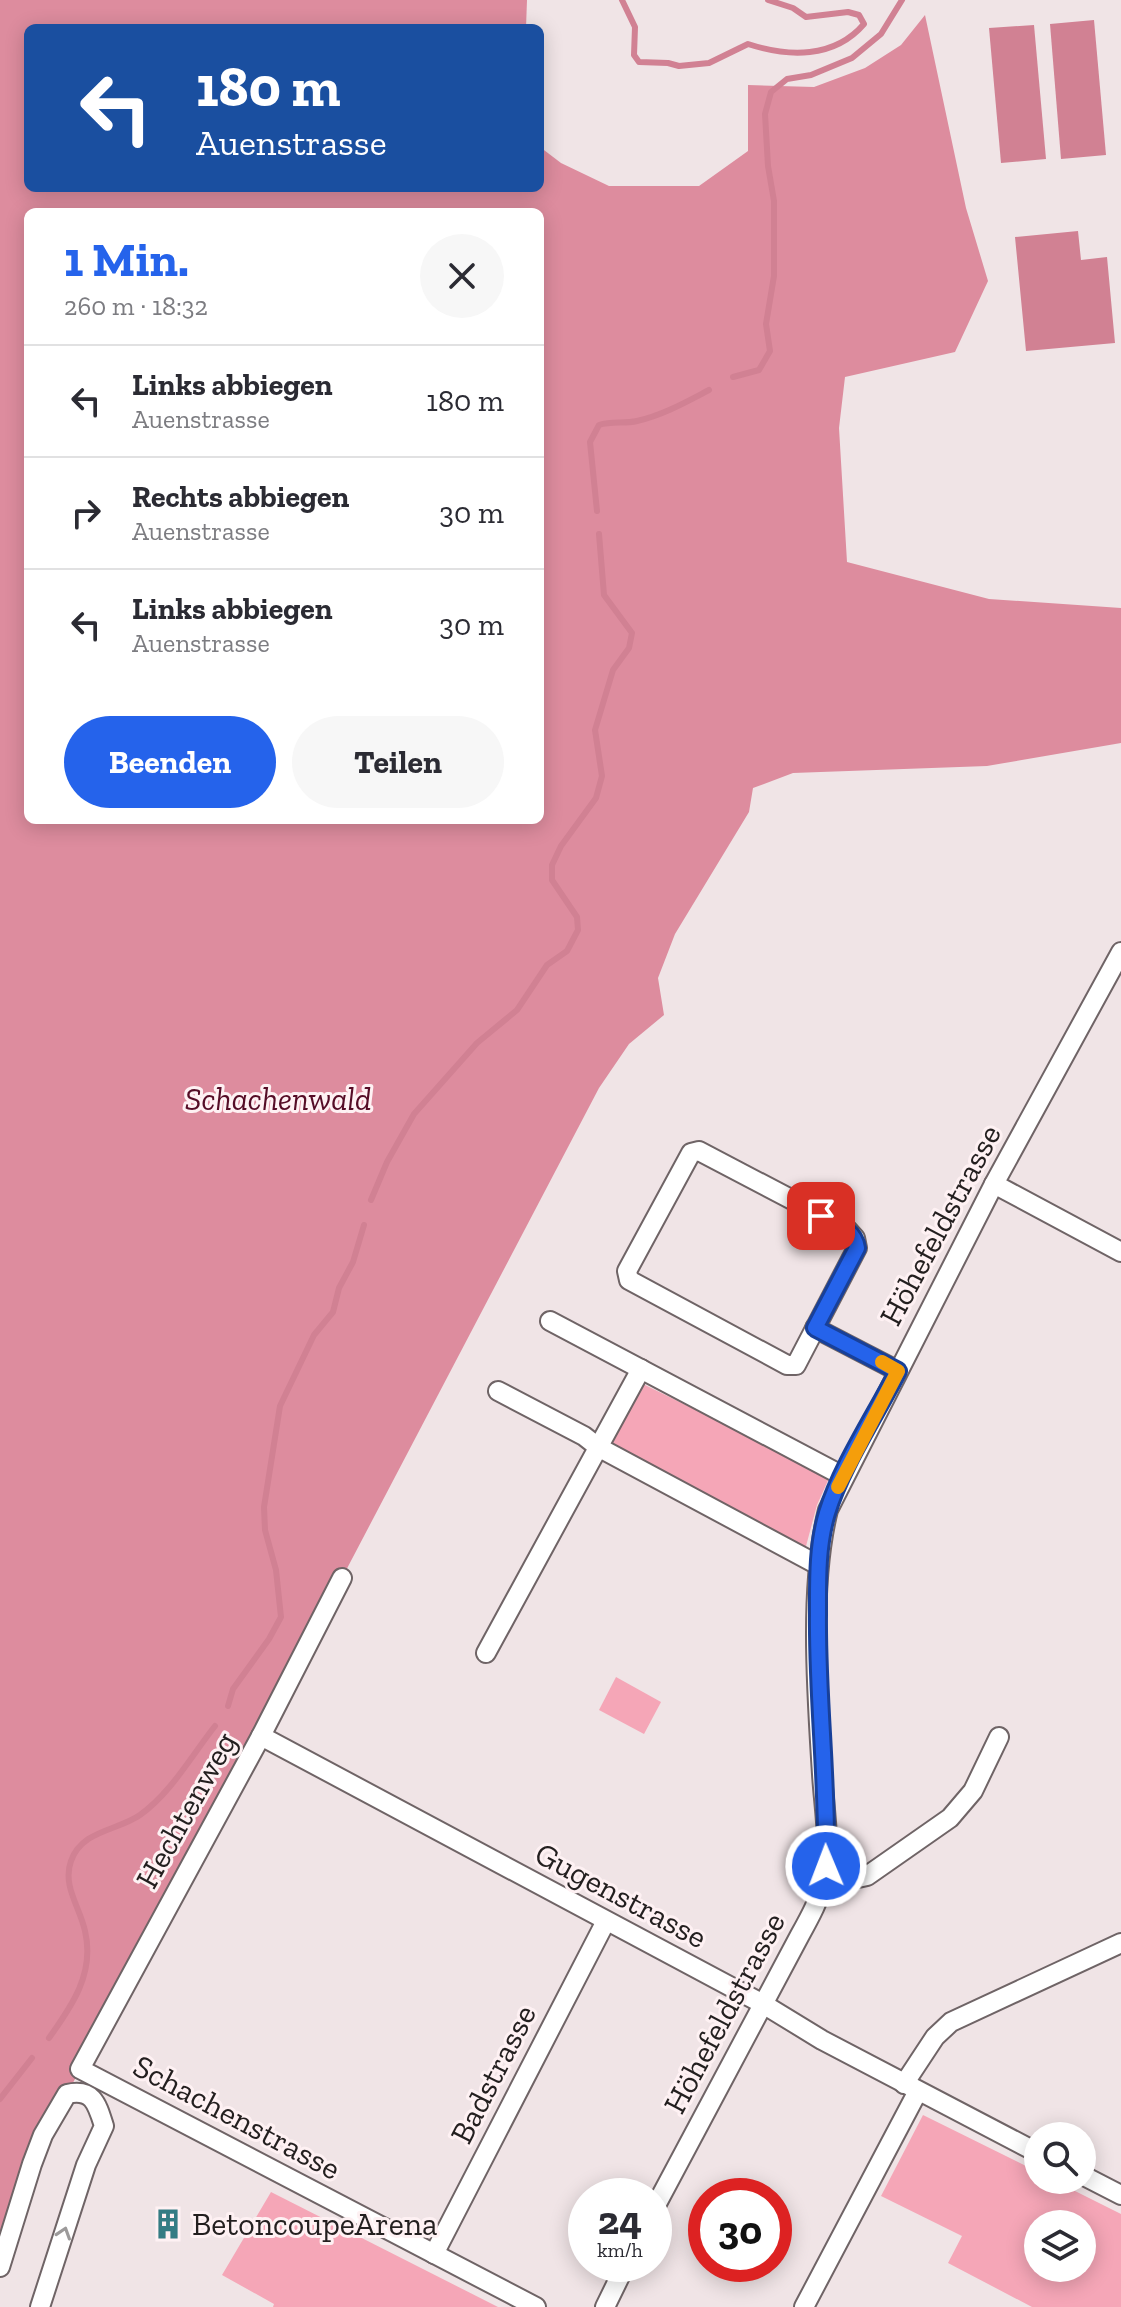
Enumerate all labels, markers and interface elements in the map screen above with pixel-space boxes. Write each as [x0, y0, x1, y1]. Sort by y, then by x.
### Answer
text: 180 m [196, 53, 341, 120]
icon: left [64, 56, 168, 160]
text: Auenstrasse [196, 121, 387, 164]
text: 1 Min. [64, 231, 189, 288]
button: close [420, 234, 504, 318]
text: 260 m · 18:32 [64, 290, 208, 322]
text: Links abbiegen [132, 367, 333, 403]
icon: left [64, 379, 108, 423]
text: 180 m [426, 383, 504, 419]
text: Auenstrasse [132, 403, 270, 435]
text: Rechts abbiegen [132, 479, 349, 515]
icon: right [64, 491, 108, 535]
text: 30 m [439, 495, 504, 531]
text: Auenstrasse [132, 515, 270, 547]
text: Links abbiegen [132, 591, 333, 627]
icon: left [64, 603, 108, 647]
text: 30 m [439, 607, 504, 643]
text: Auenstrasse [132, 627, 270, 659]
button: Beenden [64, 716, 276, 808]
button: Teilen [292, 716, 504, 808]
park label: Schachenwald [185, 1080, 371, 1118]
street label: Höhefeldstrasse [871, 1118, 1009, 1332]
pin [787, 1182, 855, 1250]
icon: arrive [799, 1194, 843, 1238]
street label: Hechtenweg [128, 1725, 244, 1895]
position arrow [784, 1824, 868, 1908]
street label: Gugenstrasse [529, 1834, 713, 1956]
street label: Höhefeldstrasse [655, 1906, 793, 2120]
street label: Badstrasse [442, 1998, 544, 2150]
street label: Schachenstrasse [127, 2046, 347, 2188]
map controls [1024, 2122, 1096, 2282]
button: search [1024, 2122, 1096, 2194]
speed limit sign: 30 [688, 2178, 792, 2282]
text: 24 [598, 2196, 642, 2244]
place label: BetoncoupeArena [192, 2205, 438, 2243]
building icon: BetoncoupeArena [151, 2207, 185, 2241]
button: layers [1024, 2210, 1096, 2282]
one-way arrow [55, 2226, 71, 2240]
text: km/h [597, 2238, 643, 2262]

